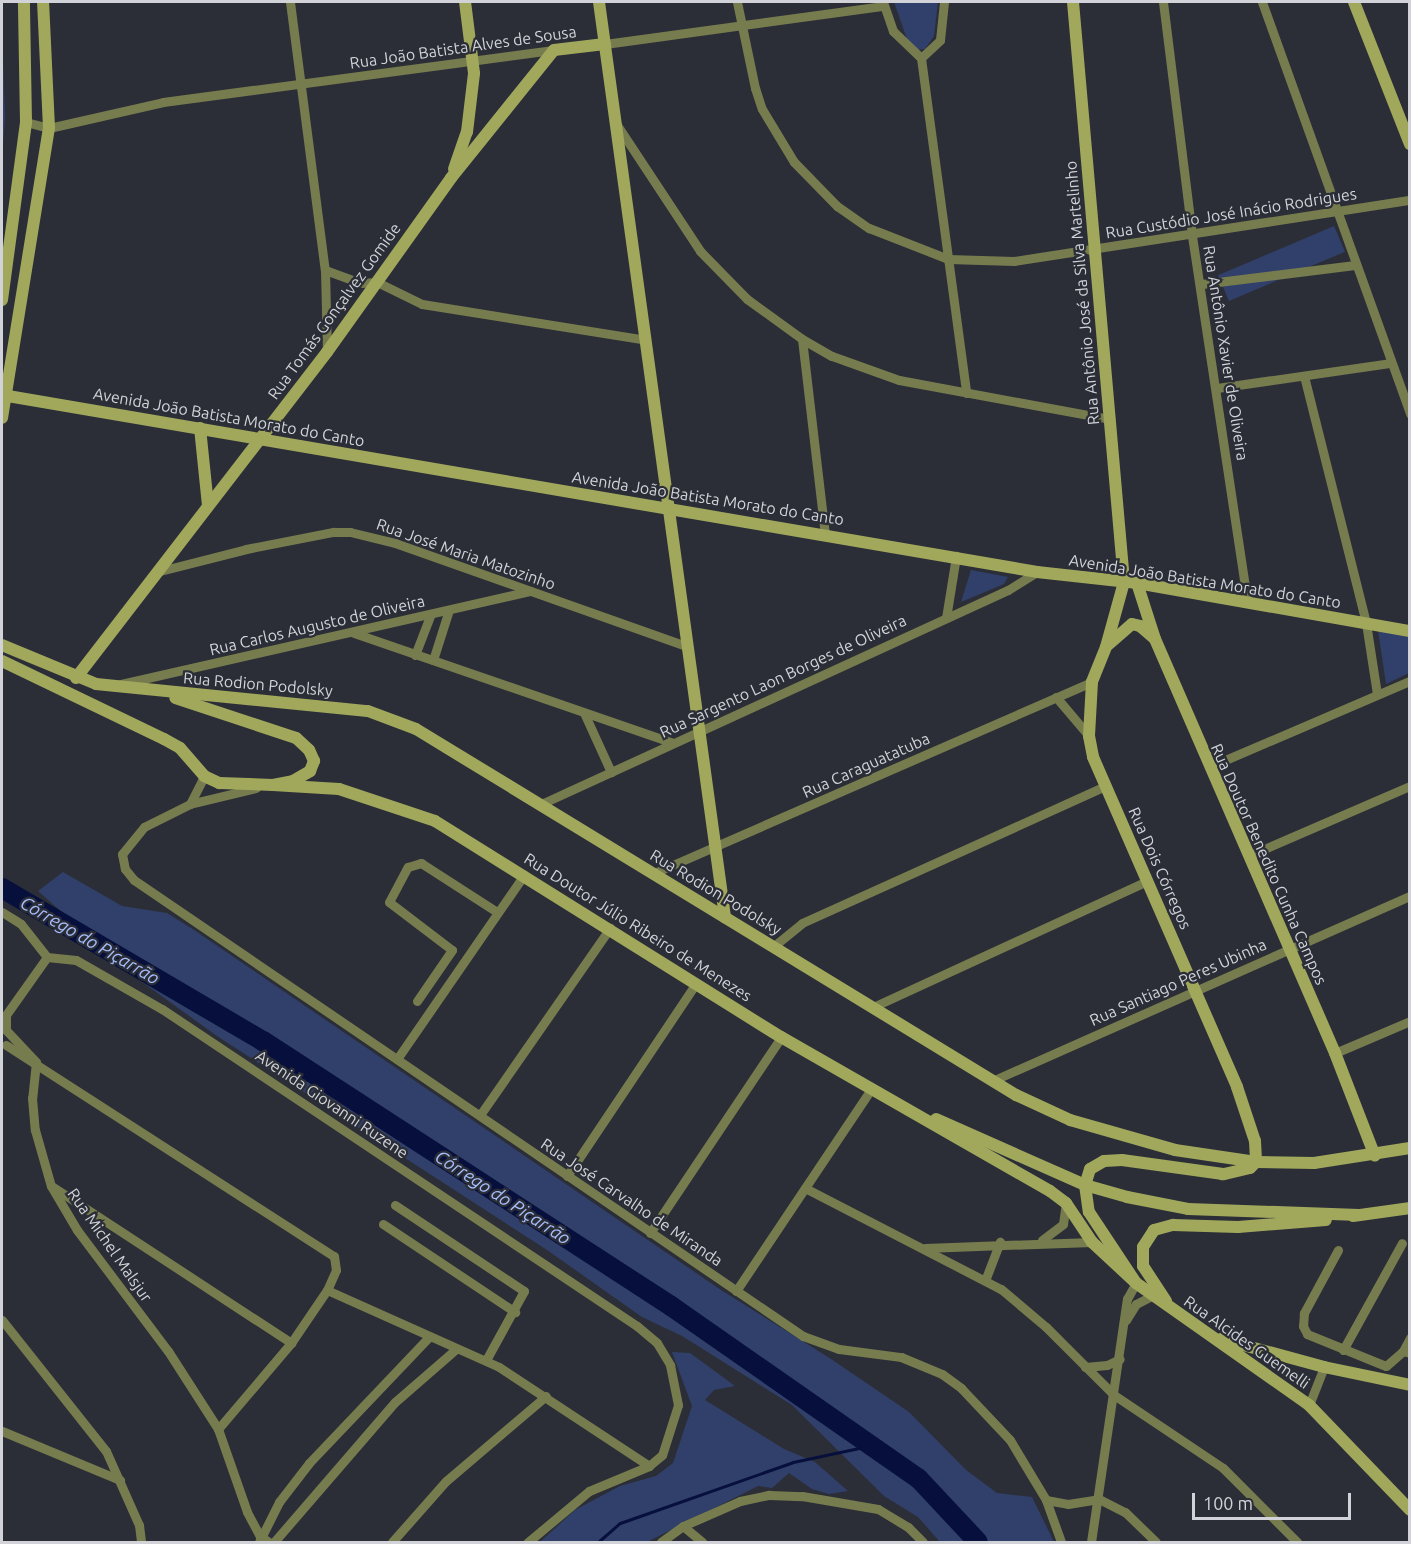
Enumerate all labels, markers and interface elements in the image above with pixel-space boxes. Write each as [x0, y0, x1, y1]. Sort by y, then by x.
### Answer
street label: Rua João Batista Alves de Sousa [348, 22, 578, 72]
street label: Rua Antônio José da Silva Martelinho [1061, 160, 1103, 426]
street label: Rua Custódio José Inácio Rodrigues [1104, 184, 1358, 242]
street label: Rua Tomás Gonçalvez Gomide [263, 219, 405, 403]
street label: Rua Antônio Xavier de Oliveira [1200, 244, 1252, 462]
street label: Avenida João Batista Morato do Canto [92, 384, 366, 450]
street label: Avenida João Batista Morato do Canto [571, 467, 845, 529]
street label: Rua José Maria Matozinho [374, 514, 558, 594]
street label: Avenida João Batista Morato do Canto [1068, 550, 1342, 612]
street label: Rua Carlos Augusto de Oliveira [207, 591, 427, 659]
street label: Rua Sargento Laon Borges de Oliveira [657, 610, 909, 742]
street label: Rua Rodion Podolsky [182, 668, 334, 700]
street label: Rua Caraguatatuba [799, 728, 933, 802]
street label: Rua Doutor Benedito Cunha Campos [1207, 740, 1331, 988]
street label: Rua Dois Córregos [1124, 804, 1196, 932]
street label: Rua Rodion Podolsky [647, 845, 785, 939]
street label: Rua Doutor Júlio Ribeiro de Menezes [521, 849, 755, 1005]
water label: Córrego do Piçarrão [17, 891, 163, 989]
street label: Rua Santiago Peres Ubinha [1087, 934, 1269, 1030]
street label: Avenida Giovanni Ruzene [252, 1046, 412, 1162]
street label: Rua José Carvalho de Miranda [537, 1134, 727, 1270]
water label: Córrego do Piçarrão [431, 1145, 575, 1249]
street label: Rua Michel Malsjur [64, 1184, 156, 1306]
street label: Rua Alcides Guemelli [1180, 1291, 1314, 1393]
scale bar [1195, 1481, 1354, 1519]
text: 100 m [1203, 1493, 1253, 1513]

